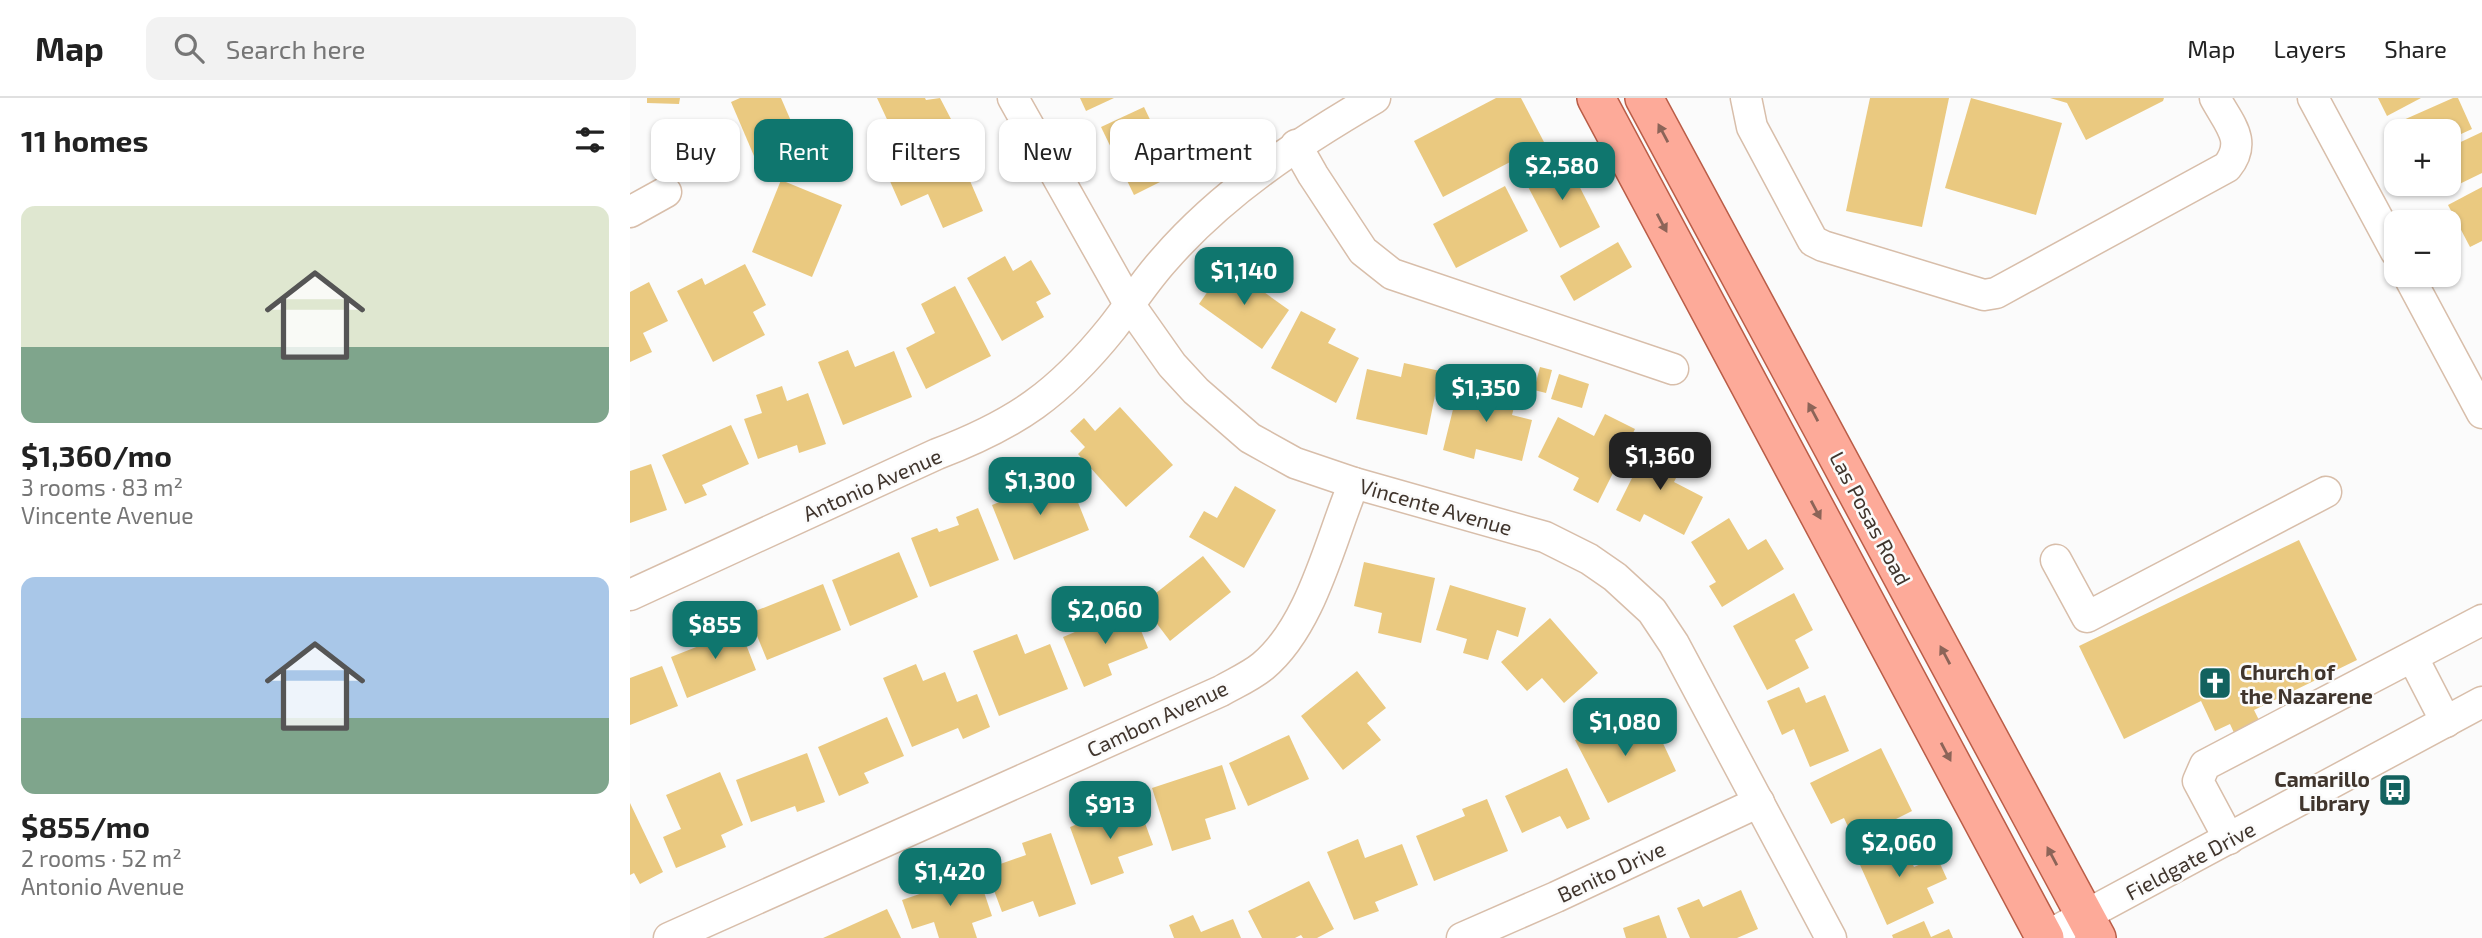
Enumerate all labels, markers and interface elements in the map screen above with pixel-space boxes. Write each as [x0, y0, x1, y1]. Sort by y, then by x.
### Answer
search box [146, 17, 636, 80]
text: Map [35, 28, 104, 68]
icon: search [170, 29, 208, 67]
text: Search here [226, 33, 365, 64]
text: Map [2187, 34, 2235, 63]
text: Layers [2273, 34, 2346, 63]
text: Share [2384, 34, 2447, 63]
chip: Buy [651, 119, 740, 182]
chip: Rent [754, 119, 853, 182]
chip: Filters [867, 119, 985, 182]
chip: New [999, 119, 1096, 182]
chip: Apartment [1110, 119, 1276, 182]
map controls [2384, 119, 2461, 287]
button: + [2384, 119, 2461, 196]
icon: filters [571, 121, 609, 159]
text: 11 homes [21, 122, 148, 158]
one-way arrow [1657, 123, 1669, 143]
pin: $2,580 [1505, 142, 1619, 202]
text: $2,580 [1525, 151, 1599, 179]
button: − [2384, 210, 2461, 287]
one-way arrow [1657, 213, 1668, 233]
pin: $1,140 [1187, 248, 1301, 307]
icon: home [252, 252, 378, 378]
text: $1,140 [1211, 256, 1277, 284]
pin: $1,350 [1429, 364, 1543, 424]
text: $1,350 [1451, 373, 1521, 401]
one-way arrow [1808, 402, 1819, 422]
pin: $1,360 [1603, 432, 1717, 492]
text: $1,360/mo [21, 437, 172, 473]
text: $1,360 [1625, 441, 1695, 469]
street label: Antonio Avenue [799, 442, 945, 526]
street label: Las Posas Road [1825, 447, 1917, 589]
pin: $1,300 [983, 458, 1097, 517]
text: $1,300 [1005, 466, 1075, 494]
street label: Vincente Avenue [1357, 472, 1515, 540]
text: 3 rooms · 83 m² [21, 473, 183, 501]
one-way arrow [1810, 500, 1822, 520]
text: Vincente Avenue [21, 501, 194, 529]
pin: $2,060 [1048, 587, 1162, 646]
text: $2,060 [1068, 595, 1142, 623]
pin: $855 [674, 602, 756, 661]
text: $855 [688, 610, 742, 638]
icon: home [252, 623, 378, 749]
one-way arrow [1939, 645, 1951, 665]
place label: Church of the Nazarene [2240, 659, 2373, 708]
church icon: Church of the Nazarene [2196, 664, 2234, 702]
street label: Cambon Avenue [1083, 674, 1231, 762]
pin: $1,080 [1568, 698, 1682, 758]
text: $1,080 [1589, 707, 1661, 735]
one-way arrow [1940, 742, 1952, 762]
place label: Camarillo Library [2274, 766, 2370, 816]
bus stop icon: Camarillo Library [2376, 771, 2414, 809]
pin: $913 [1069, 782, 1151, 841]
text: $913 [1085, 790, 1135, 818]
text: $855/mo [21, 808, 150, 844]
street label: Fieldgate Drive [2121, 815, 2259, 905]
pin: $2,060 [1842, 820, 1956, 879]
text: $2,060 [1862, 828, 1936, 856]
street label: Benito Drive [1553, 835, 1669, 907]
text: 2 rooms · 52 m² [21, 844, 182, 872]
one-way arrow [2047, 846, 2058, 866]
pin: $1,420 [893, 848, 1007, 908]
text: $1,420 [914, 857, 986, 885]
text: Antonio Avenue [21, 872, 184, 900]

